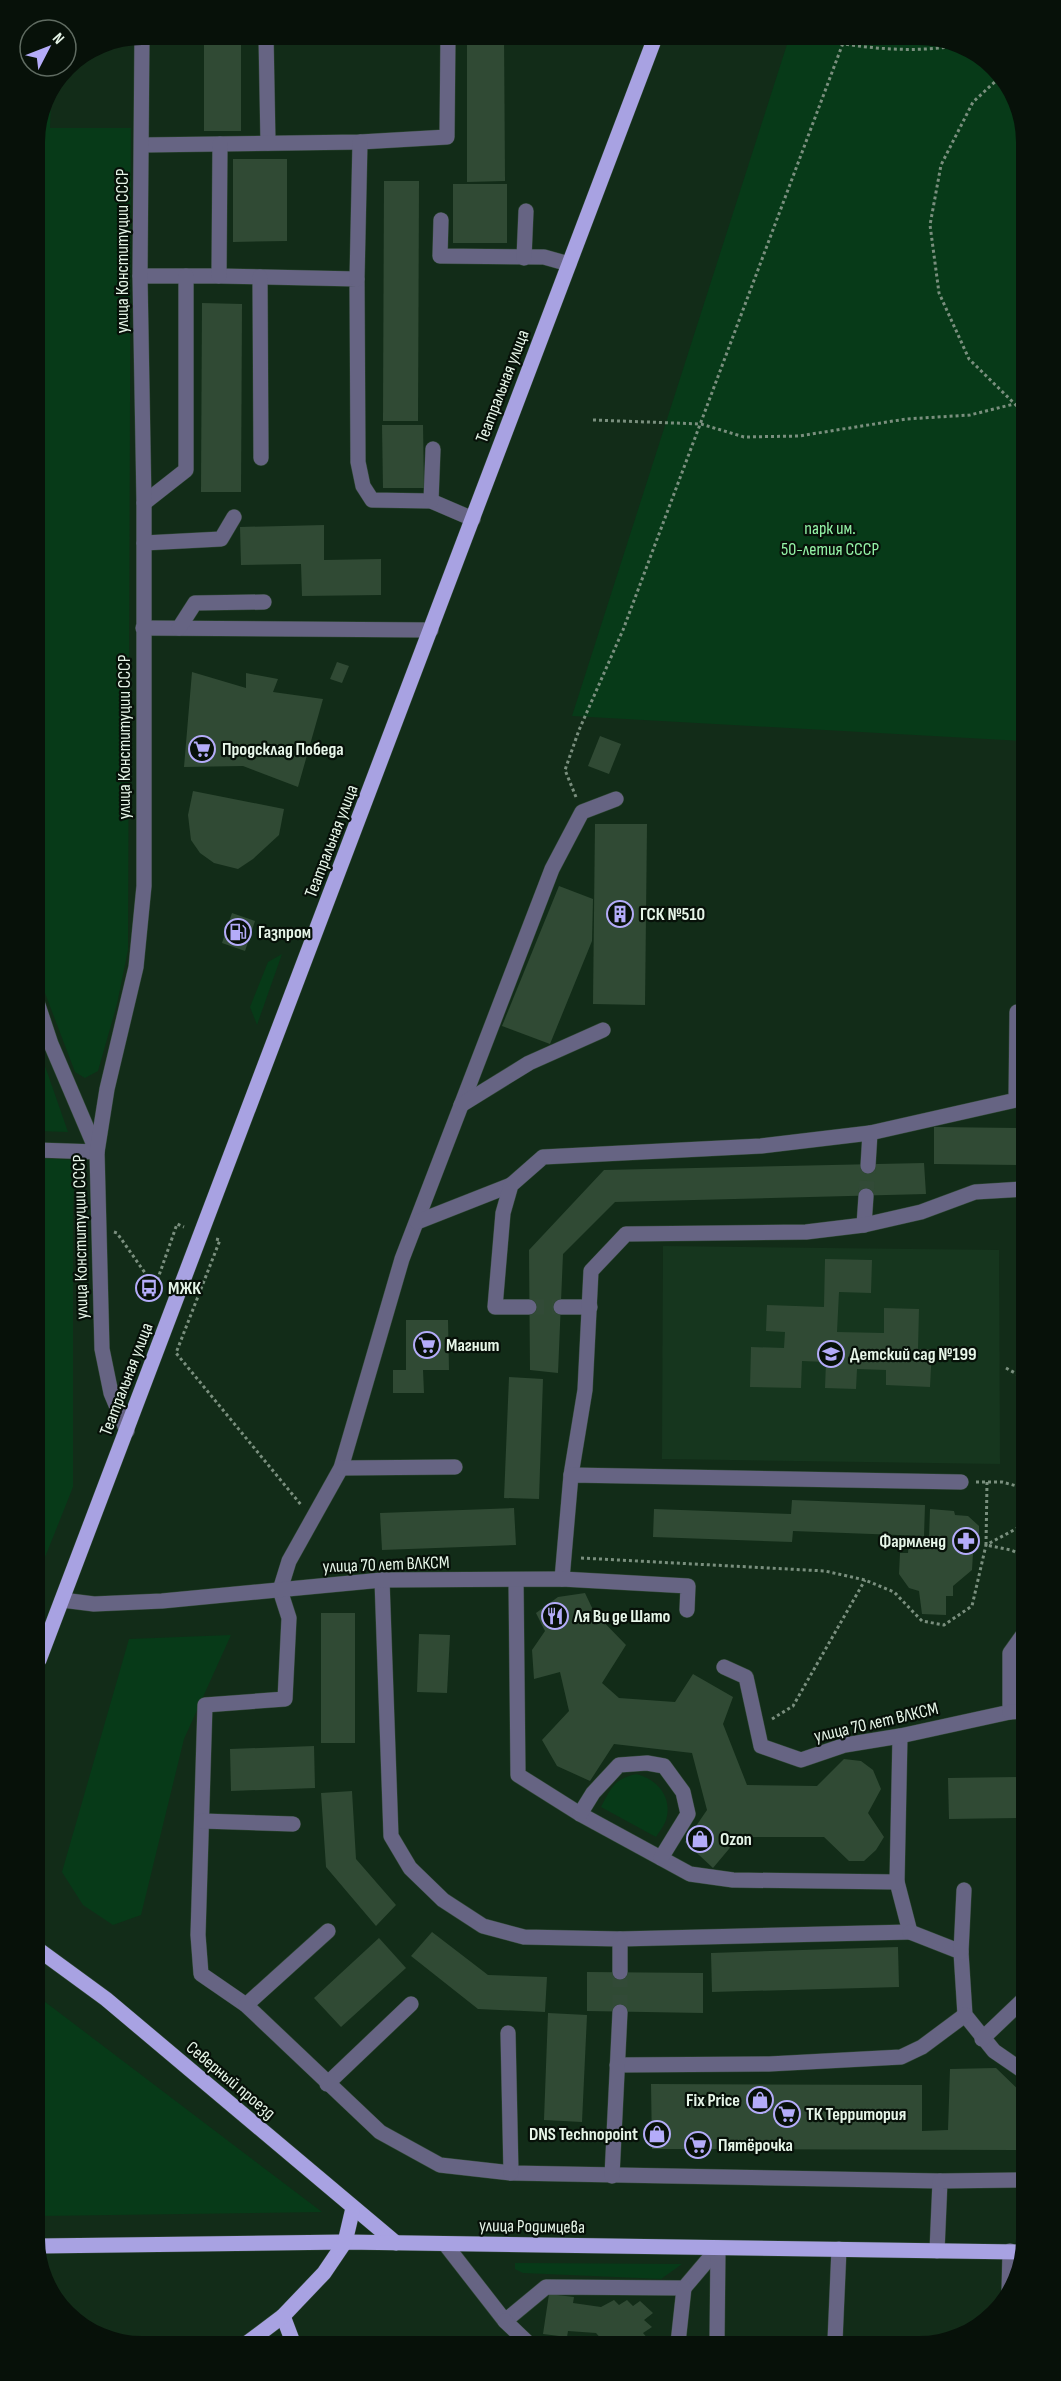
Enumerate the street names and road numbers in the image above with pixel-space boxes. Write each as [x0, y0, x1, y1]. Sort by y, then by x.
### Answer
street label: улица Конституции СССР [112, 168, 133, 333]
street label: Театральная улица [471, 327, 534, 445]
street label: улица Конституции СССР [114, 654, 135, 819]
street label: Театральная улица [300, 782, 363, 900]
street label: улица Конституции СССР [69, 1154, 92, 1319]
street label: Театральная улица [95, 1320, 158, 1438]
street label: улица 70 лет ВЛКСМ [322, 1552, 450, 1577]
street label: улица 70 лет ВЛКСМ [812, 1698, 940, 1747]
street label: Северный проезд [182, 2037, 280, 2124]
street label: улица Родимцева [479, 2215, 585, 2238]

